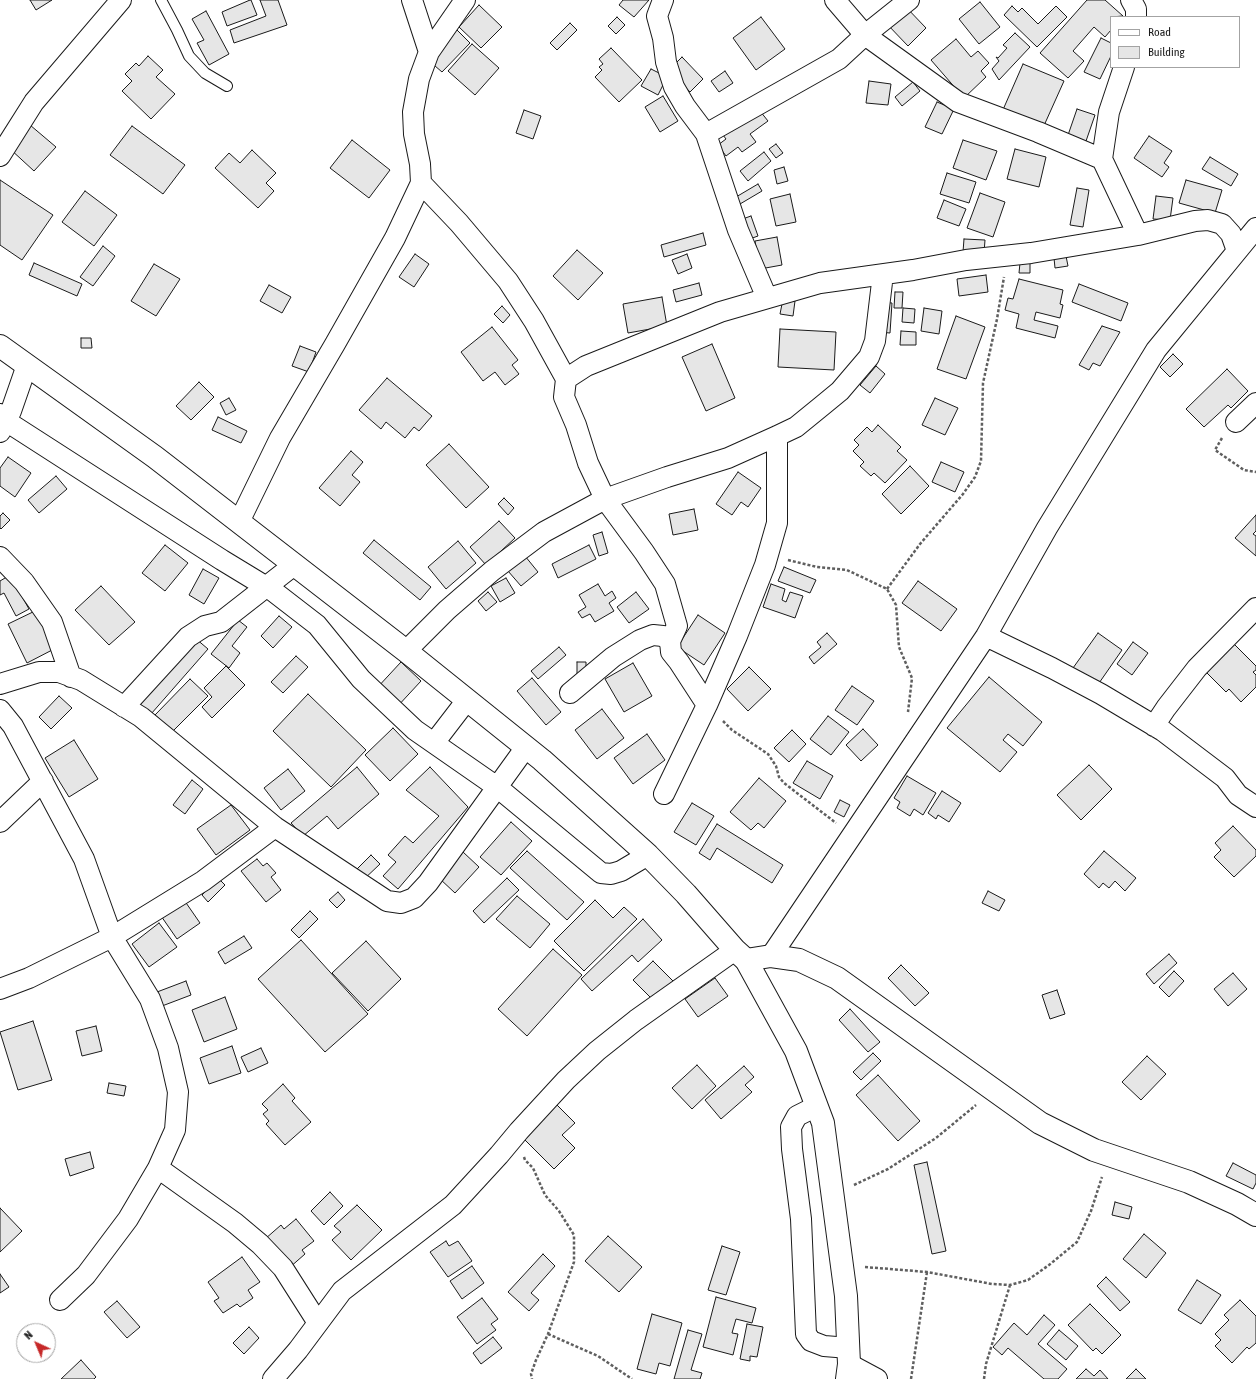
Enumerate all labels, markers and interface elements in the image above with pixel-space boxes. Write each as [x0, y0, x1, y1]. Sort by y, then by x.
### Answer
legend [1110, 16, 1240, 68]
text: Road [1148, 25, 1171, 39]
text: Building [1148, 45, 1185, 59]
north arrow [16, 1323, 56, 1363]
text: N [22, 1329, 35, 1342]

